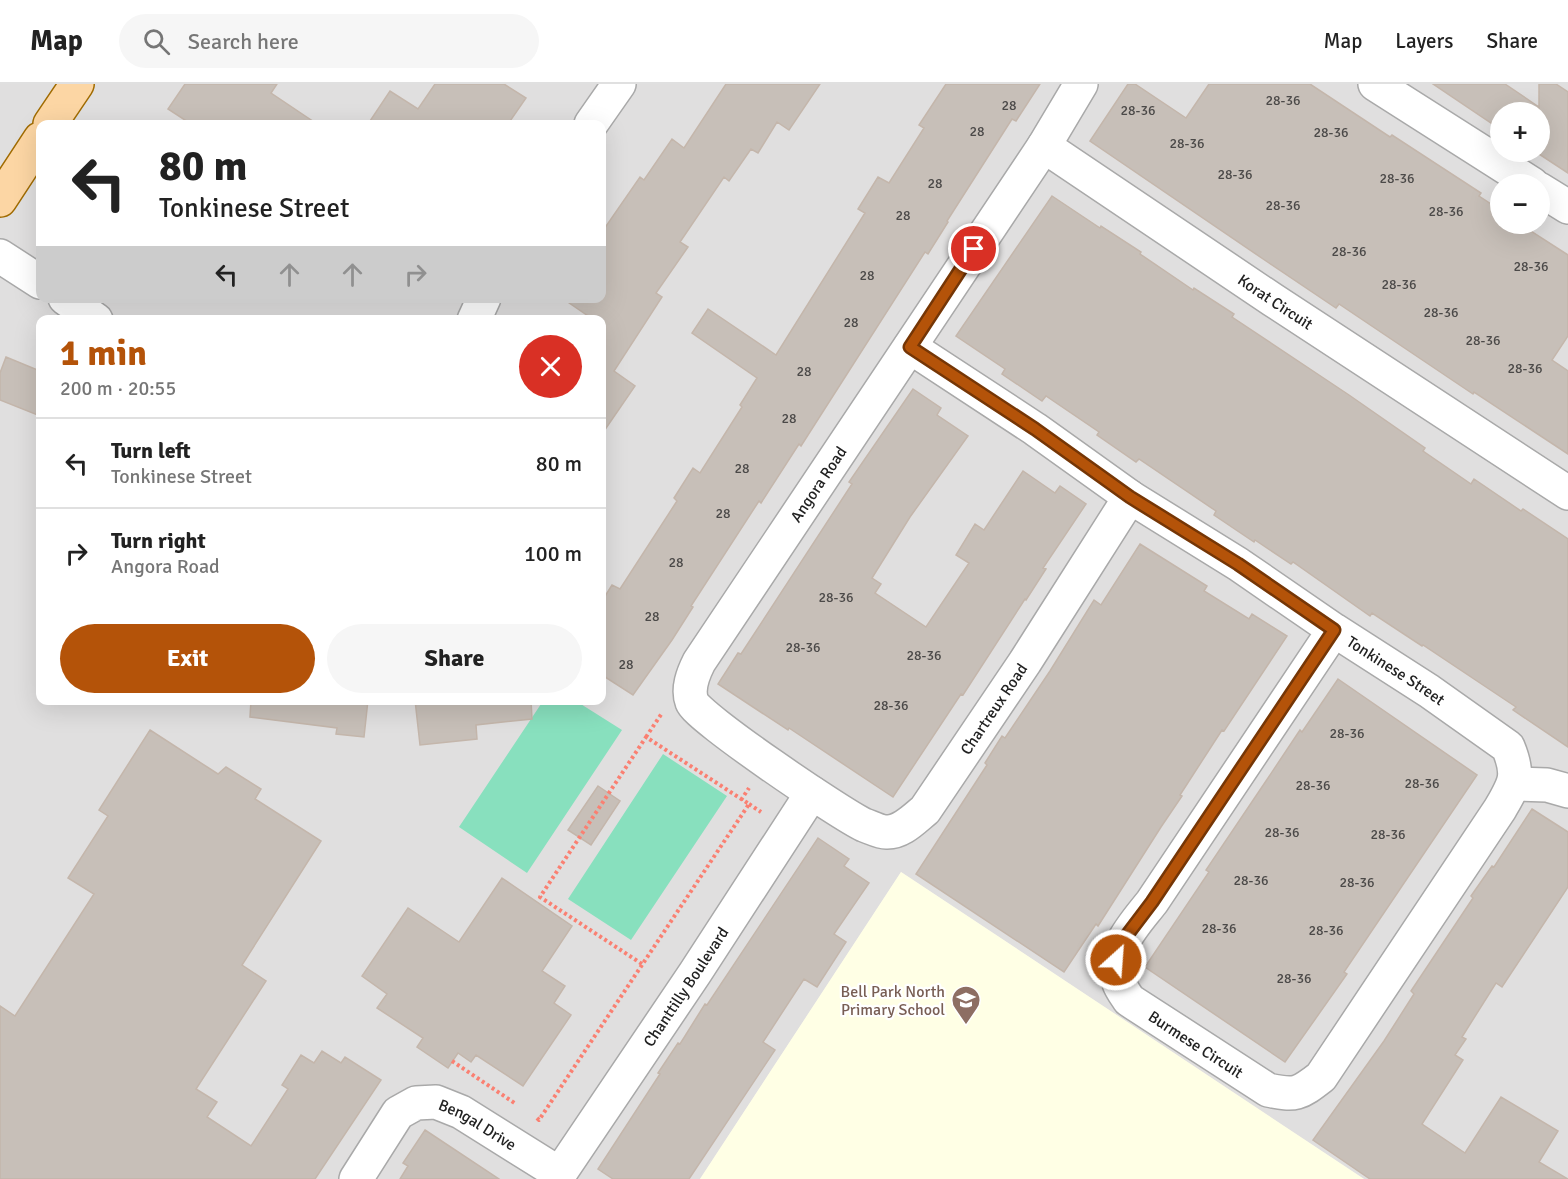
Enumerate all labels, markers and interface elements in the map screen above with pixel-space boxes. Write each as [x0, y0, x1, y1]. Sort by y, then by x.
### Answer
search box [119, 14, 539, 68]
text: Map [30, 24, 83, 58]
icon: search [140, 25, 173, 58]
text: Search here [188, 28, 299, 55]
text: Map [1324, 28, 1362, 54]
text: Layers [1395, 28, 1453, 54]
text: Share [1486, 28, 1538, 54]
house number: 28-36 [1265, 92, 1301, 109]
house number: 28 [1001, 97, 1017, 114]
house number: 28-36 [1120, 102, 1156, 119]
map controls [1490, 102, 1550, 234]
button: + [1490, 102, 1550, 162]
house number: 28 [969, 123, 985, 140]
house number: 28-36 [1313, 124, 1349, 141]
house number: 28-36 [1169, 135, 1205, 152]
text: 80 m [159, 141, 248, 192]
icon: left [60, 144, 138, 222]
house number: 28-36 [1217, 166, 1253, 183]
house number: 28-36 [1379, 170, 1415, 187]
button: − [1490, 174, 1550, 234]
house number: 28 [927, 175, 943, 192]
text: Tonkinese Street [159, 192, 349, 225]
house number: 28-36 [1265, 197, 1301, 214]
house number: 28-36 [1428, 203, 1464, 220]
house number: 28 [895, 207, 911, 224]
pin [948, 223, 999, 274]
icon: arrive [957, 232, 990, 265]
house number: 28-36 [1331, 243, 1367, 260]
icon: left [210, 258, 243, 291]
icon: ahead [273, 258, 306, 291]
icon: ahead [336, 258, 369, 291]
icon: right [399, 258, 432, 291]
house number: 28-36 [1513, 258, 1549, 275]
house number: 28 [859, 267, 875, 284]
street label: Korat Circuit [1234, 270, 1317, 335]
house number: 28-36 [1381, 276, 1417, 293]
house number: 28-36 [1423, 304, 1459, 321]
house number: 28 [843, 314, 859, 331]
text: 1 min [60, 331, 147, 376]
house number: 28-36 [1465, 332, 1501, 349]
button: close [519, 335, 582, 398]
house number: 28-36 [1507, 360, 1543, 377]
house number: 28 [796, 363, 812, 380]
text: 200 m · 20:55 [60, 376, 176, 401]
house number: 28 [781, 410, 797, 427]
text: Turn left [111, 437, 191, 464]
street label: Angora Road [786, 443, 851, 526]
icon: left [60, 447, 93, 480]
text: 80 m [536, 450, 582, 477]
house number: 28 [734, 460, 750, 477]
text: Tonkinese Street [111, 464, 252, 489]
house number: 28 [715, 505, 731, 522]
text: Turn right [111, 527, 206, 554]
icon: right [60, 537, 93, 570]
text: 100 m [524, 540, 582, 567]
text: Angora Road [111, 554, 220, 579]
house number: 28 [668, 554, 684, 571]
house number: 28-36 [818, 589, 854, 606]
house number: 28 [644, 608, 660, 625]
button: Exit [60, 624, 315, 693]
button: Share [327, 624, 582, 693]
street label: Tonkinese Street [1343, 632, 1449, 710]
house number: 28-36 [785, 639, 821, 656]
house number: 28-36 [906, 647, 942, 664]
house number: 28 [618, 656, 634, 673]
street label: Chartreux Road [956, 660, 1032, 759]
house number: 28-36 [873, 697, 909, 714]
house number: 28-36 [1329, 725, 1365, 742]
house number: 28-36 [1404, 775, 1440, 792]
house number: 28-36 [1295, 777, 1331, 794]
house number: 28-36 [1264, 824, 1300, 841]
house number: 28-36 [1370, 826, 1406, 843]
house number: 28-36 [1233, 872, 1269, 889]
house number: 28-36 [1339, 874, 1375, 891]
house number: 28-36 [1201, 920, 1237, 937]
house number: 28-36 [1308, 922, 1344, 939]
street label: Chanttilly Boulevard [639, 923, 733, 1051]
position arrow [1084, 928, 1148, 992]
house number: 28-36 [1276, 970, 1312, 987]
place label: Bell Park North Primary School [841, 982, 945, 1020]
school or university icon: Bell Park North Primary School [950, 984, 982, 1026]
street label: Burmese Circuit [1144, 1007, 1247, 1083]
street label: Bengal Drive [435, 1095, 520, 1155]

